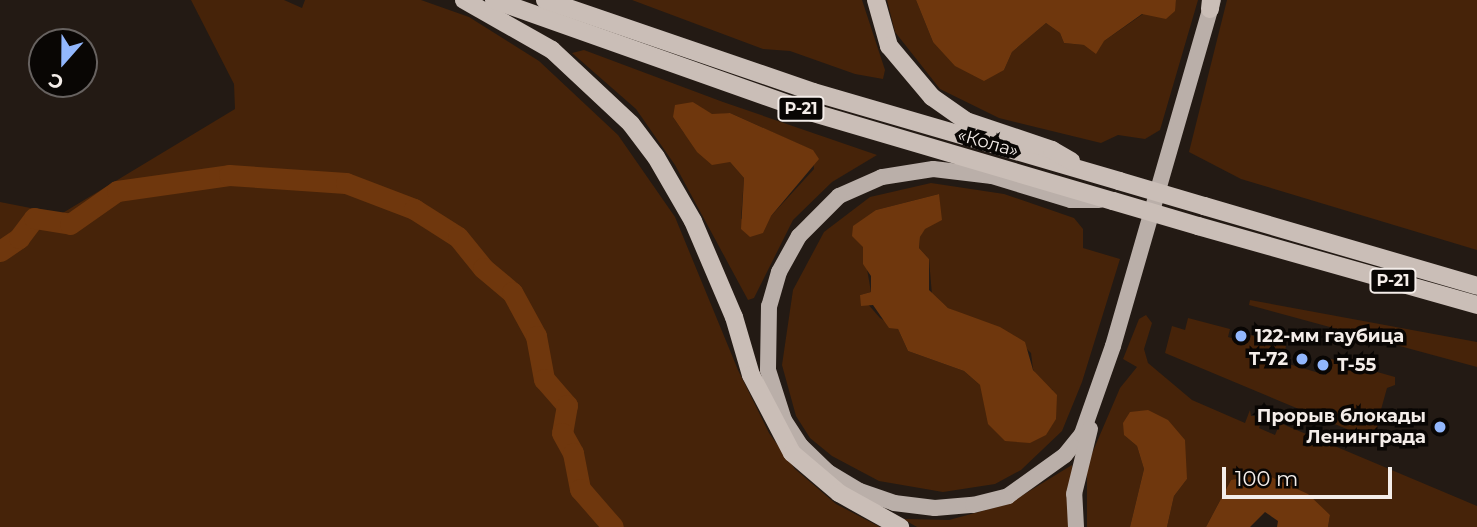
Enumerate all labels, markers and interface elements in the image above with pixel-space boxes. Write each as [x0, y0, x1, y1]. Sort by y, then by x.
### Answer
north arrow [28, 28, 98, 98]
text: С [45, 68, 67, 94]
road number: Р-21 [776, 96, 826, 122]
street label: «Кола» [955, 124, 1021, 162]
road number: Р-21 [1368, 268, 1418, 294]
place label: 122-мм гаубица [1255, 325, 1404, 347]
marker: 122-мм гаубица [1233, 328, 1249, 344]
place label: Т-72 [1249, 348, 1288, 370]
marker: Т-72 [1294, 351, 1310, 367]
place label: Т-55 [1337, 354, 1376, 376]
marker: Т-55 [1315, 357, 1331, 373]
place label: Прорыв блокады Ленинграда [1257, 406, 1426, 448]
marker: Прорыв блокады Ленинграда [1432, 419, 1448, 435]
scale bar [1225, 454, 1395, 498]
text: 100 m [1235, 466, 1298, 491]

